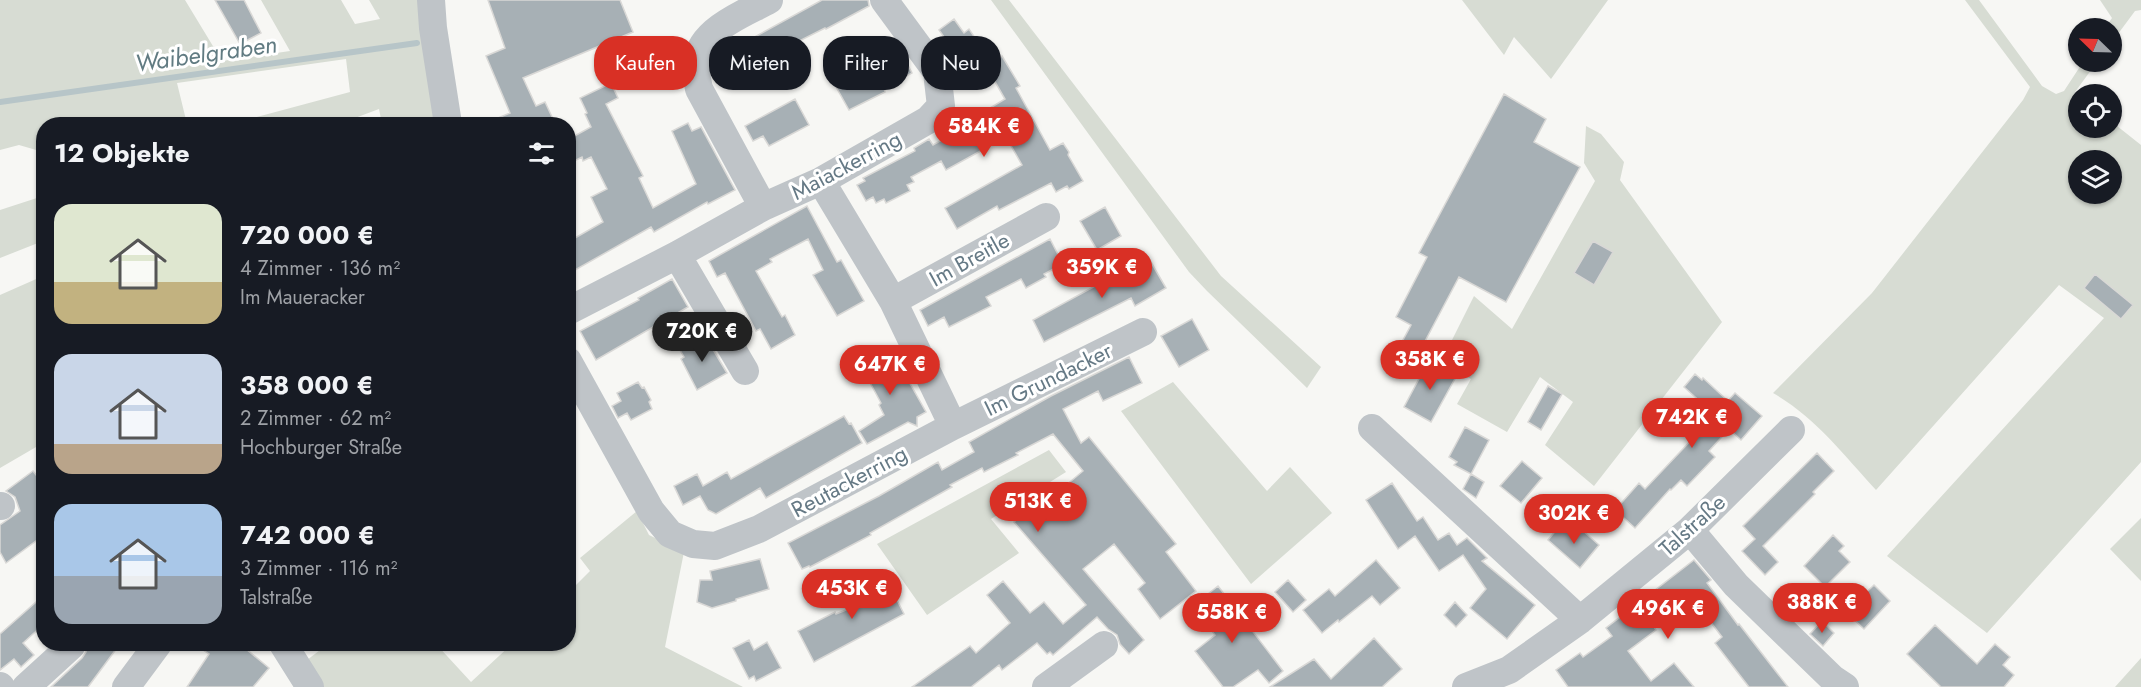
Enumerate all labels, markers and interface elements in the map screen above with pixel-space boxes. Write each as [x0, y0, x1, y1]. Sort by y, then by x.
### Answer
north arrow [2068, 18, 2122, 72]
map controls [2068, 18, 2122, 204]
water label: Waibelgraben [133, 26, 279, 81]
chip: Kaufen [594, 36, 697, 90]
chip: Mieten [709, 36, 811, 90]
chip: Filter [823, 36, 909, 90]
chip: Neu [921, 36, 1001, 90]
button: locate [2068, 84, 2122, 138]
pin: 584K € [935, 107, 1033, 158]
text: 584K € [948, 112, 1020, 141]
street label: Maiackerring [785, 123, 907, 207]
text: 12 Objekte [54, 134, 190, 172]
icon: filters [525, 137, 558, 170]
button: layers [2068, 150, 2122, 204]
text: 720 000 € [240, 216, 374, 254]
street label: Im Breitle [923, 224, 1015, 294]
icon: home [102, 228, 174, 300]
pin: 359K € [1053, 248, 1151, 299]
text: 359K € [1066, 253, 1138, 282]
text: 4 Zimmer · 136 m² [240, 254, 400, 283]
text: Im Maueracker [240, 283, 365, 312]
pin: 720K € [653, 312, 751, 363]
text: 720K € [666, 317, 738, 346]
street label: Im Grundacker [979, 334, 1118, 424]
pin: 358K € [1381, 340, 1479, 391]
pin: 647K € [841, 345, 939, 396]
text: 358K € [1395, 345, 1465, 374]
text: 647K € [854, 350, 926, 379]
text: 358 000 € [240, 366, 373, 404]
icon: home [102, 378, 174, 450]
pin: 742K € [1643, 398, 1741, 449]
text: 742K € [1656, 403, 1728, 432]
text: 2 Zimmer · 62 m² [240, 404, 391, 433]
text: Hochburger Straße [240, 433, 402, 462]
street label: Reutackerring [785, 437, 913, 525]
pin: 513K € [989, 482, 1087, 533]
street label: Talstraße [1652, 486, 1732, 564]
text: 513K € [1004, 487, 1072, 516]
pin: 302K € [1525, 494, 1623, 545]
text: 302K € [1538, 499, 1610, 528]
text: 742 000 € [240, 516, 375, 554]
icon: home [102, 528, 174, 600]
text: 3 Zimmer · 116 m² [240, 554, 397, 583]
pin: 453K € [803, 569, 901, 620]
text: 453K € [816, 574, 888, 603]
text: Talstraße [240, 583, 312, 612]
pin: 388K € [1773, 583, 1871, 634]
text: 388K € [1787, 588, 1857, 617]
pin: 496K € [1619, 589, 1717, 640]
pin: 558K € [1183, 593, 1281, 644]
text: 496K € [1631, 594, 1705, 623]
text: 558K € [1196, 598, 1268, 627]

